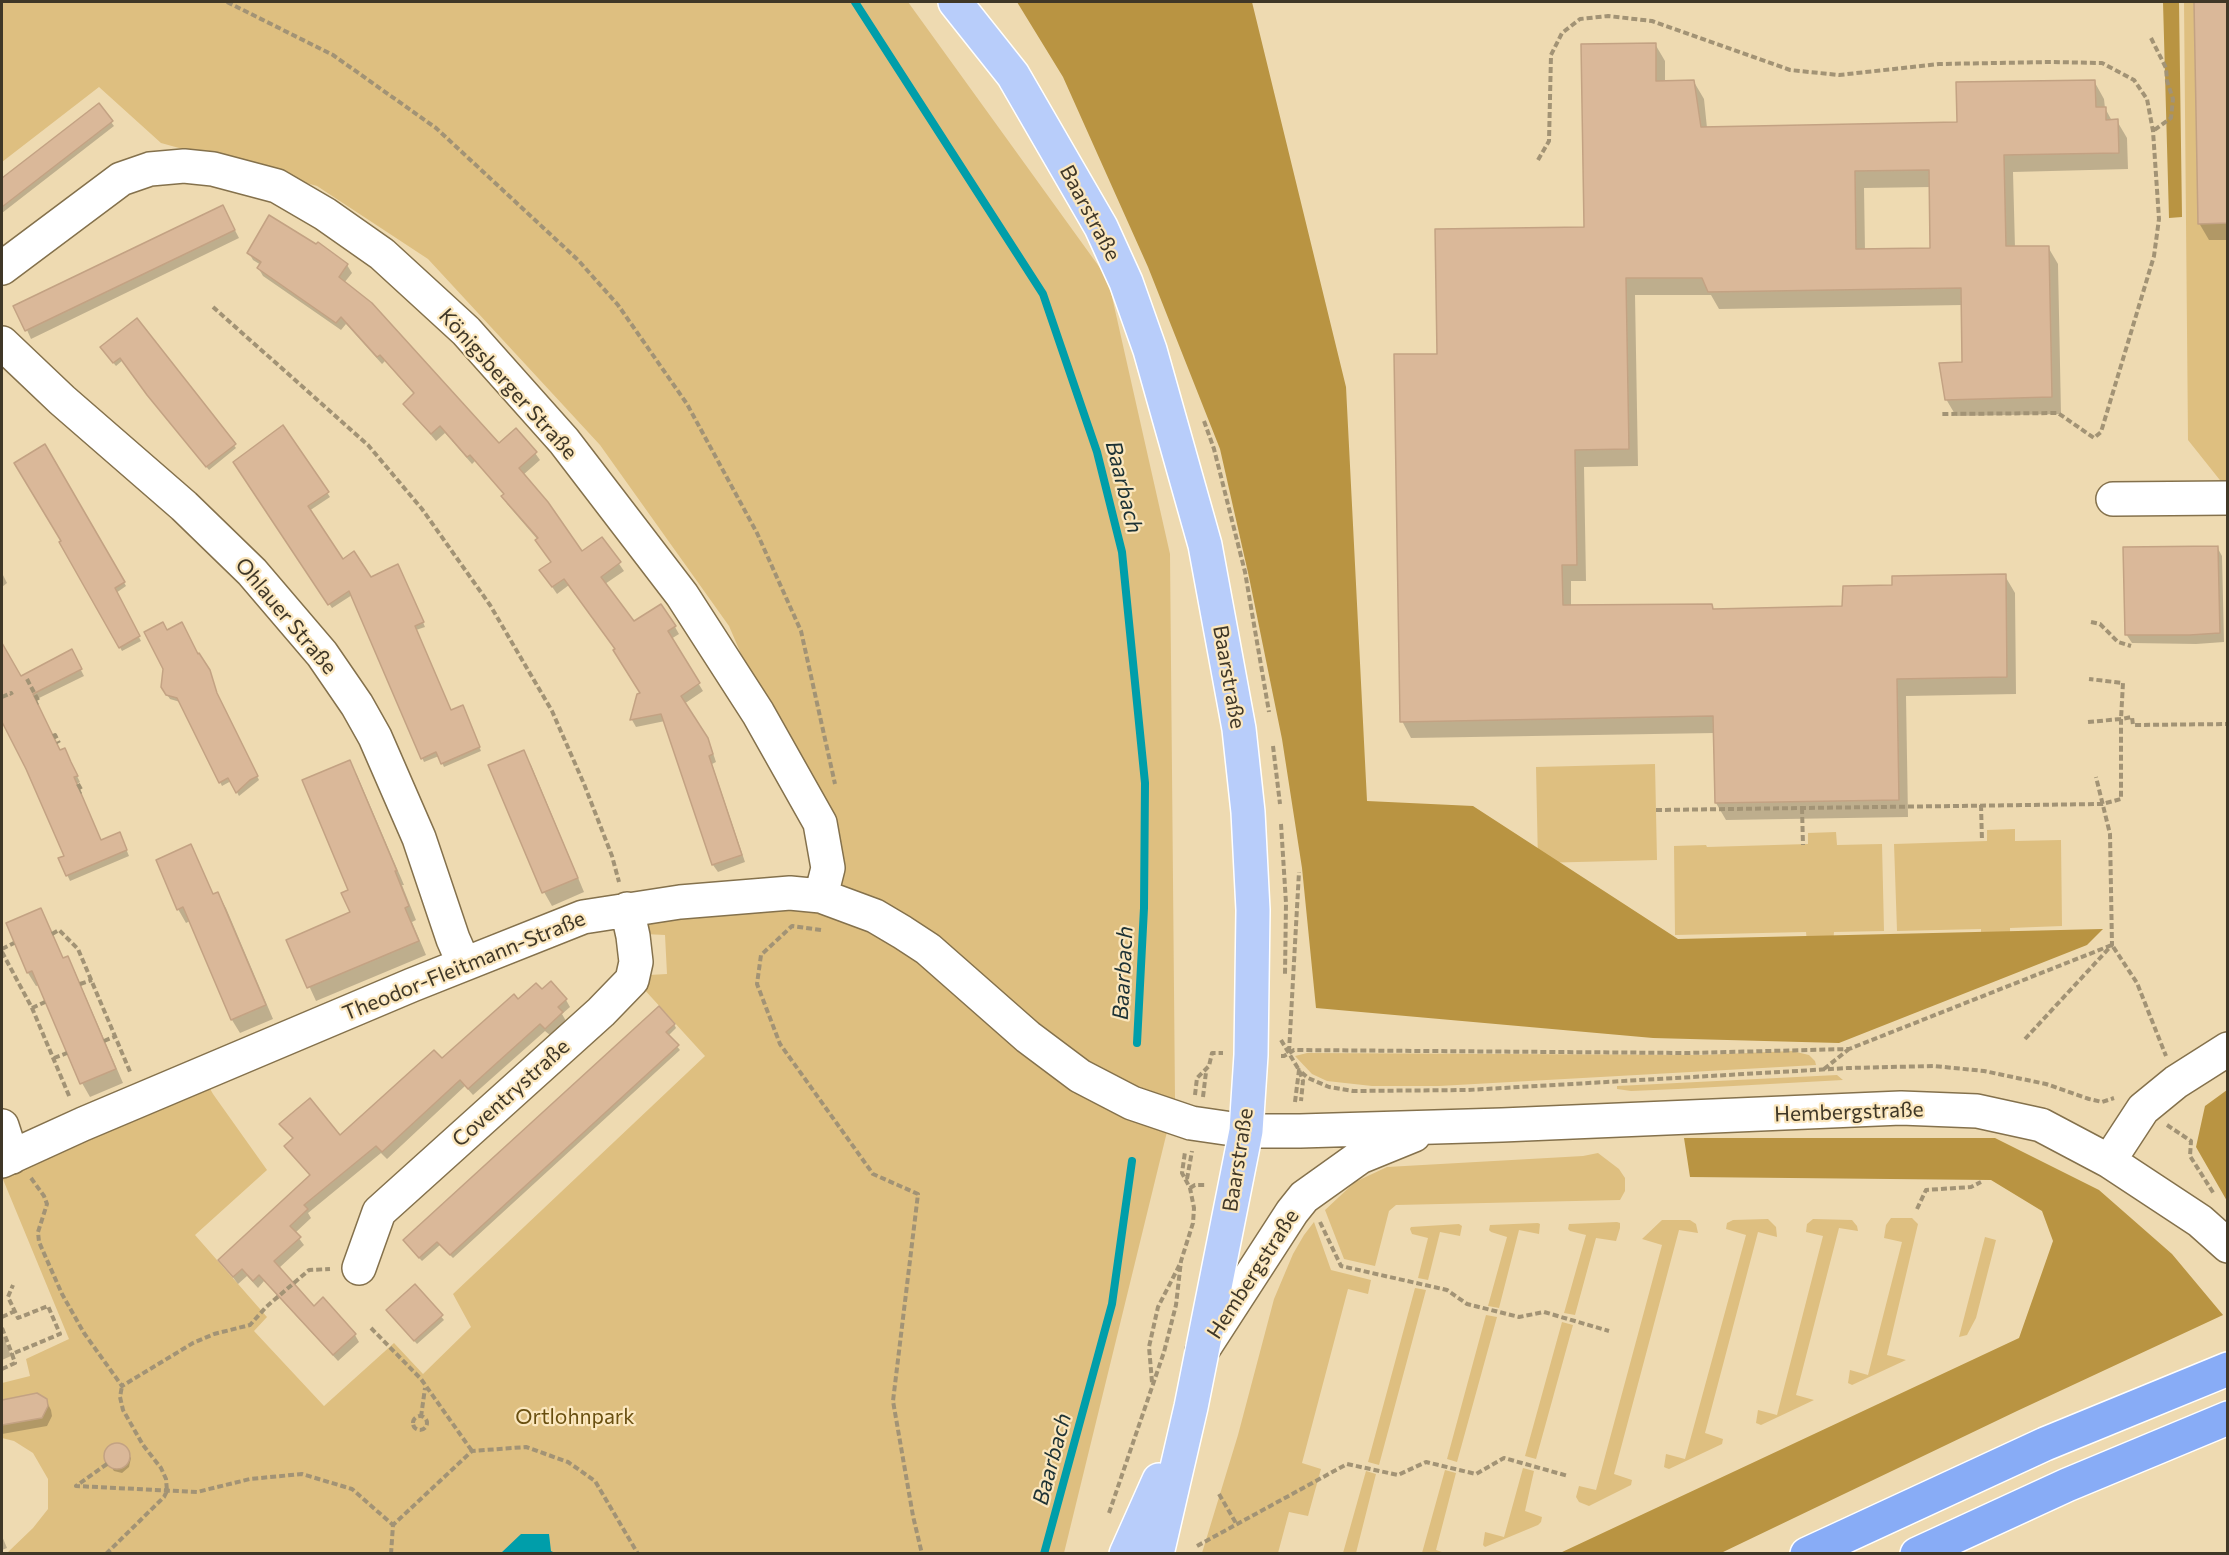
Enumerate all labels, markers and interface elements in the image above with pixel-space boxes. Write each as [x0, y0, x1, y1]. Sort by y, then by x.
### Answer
street label: Baarstraße [1054, 161, 1126, 265]
street label: Königsberger Straße [434, 303, 582, 465]
water label: Baarbach [1100, 438, 1148, 536]
street label: Ohlauer Straße [230, 553, 342, 679]
street label: Baarstraße [1208, 623, 1250, 731]
street label: Theodor-Fleitmann-Straße [339, 906, 589, 1026]
water label: Baarbach [1107, 925, 1139, 1021]
street label: Coventrystraße [447, 1034, 575, 1152]
street label: Hembergstraße [1774, 1097, 1924, 1127]
street label: Baarstraße [1217, 1106, 1259, 1214]
street label: Hembergstraße [1202, 1204, 1304, 1344]
park label: Ortlohnpark [515, 1404, 635, 1430]
water label: Baarbach [1027, 1410, 1077, 1508]

